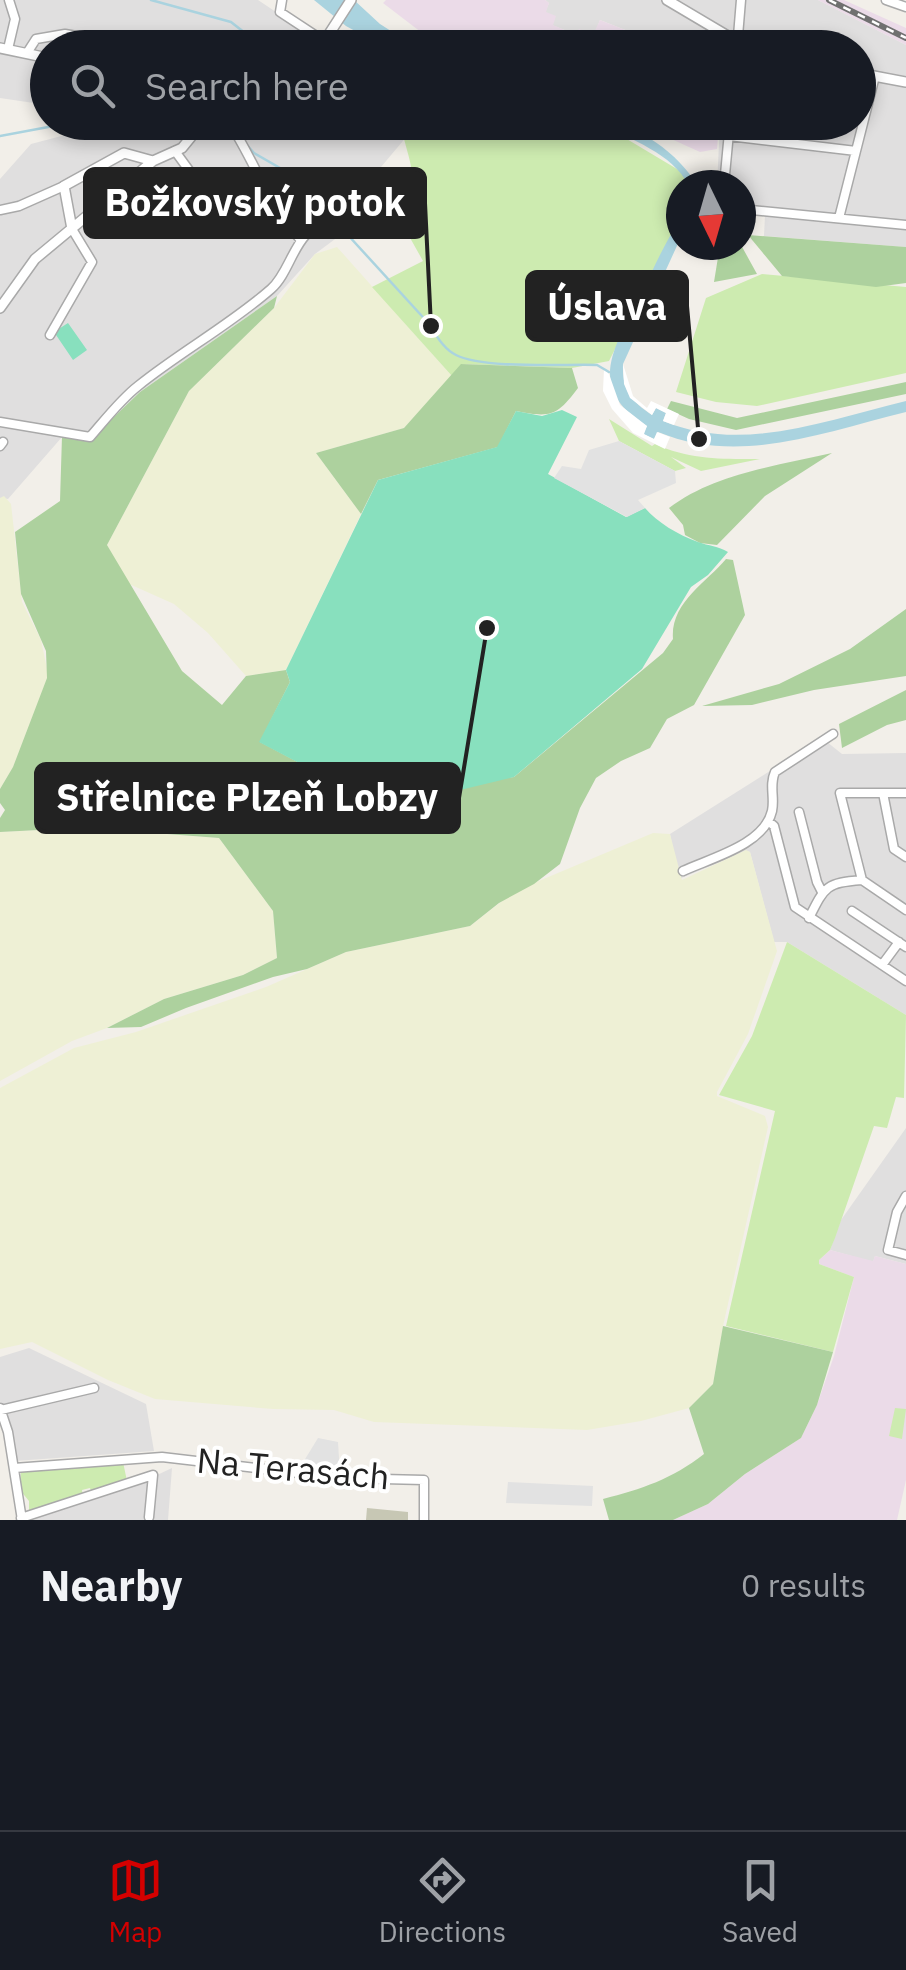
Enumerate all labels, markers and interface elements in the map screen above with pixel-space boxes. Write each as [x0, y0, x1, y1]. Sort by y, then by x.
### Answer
search box [30, 30, 876, 140]
icon: search [65, 58, 120, 113]
text: Search here [145, 61, 349, 110]
callout: Božkovský potok [85, 169, 425, 237]
north arrow [666, 170, 756, 260]
text: Božkovský potok [105, 177, 405, 226]
callout: Úslava [527, 272, 687, 340]
text: Úslava [547, 281, 667, 330]
callout: Střelnice Plzeň Lobzy [36, 764, 459, 832]
text: Střelnice Plzeň Lobzy [56, 772, 439, 821]
street label: Na Terasách [195, 1437, 391, 1499]
text: Nearby [40, 1558, 182, 1613]
text: 0 results [741, 1564, 866, 1606]
tab: Map [108, 1853, 163, 1950]
tab: Directions [379, 1853, 506, 1950]
tab: Saved [722, 1853, 798, 1950]

